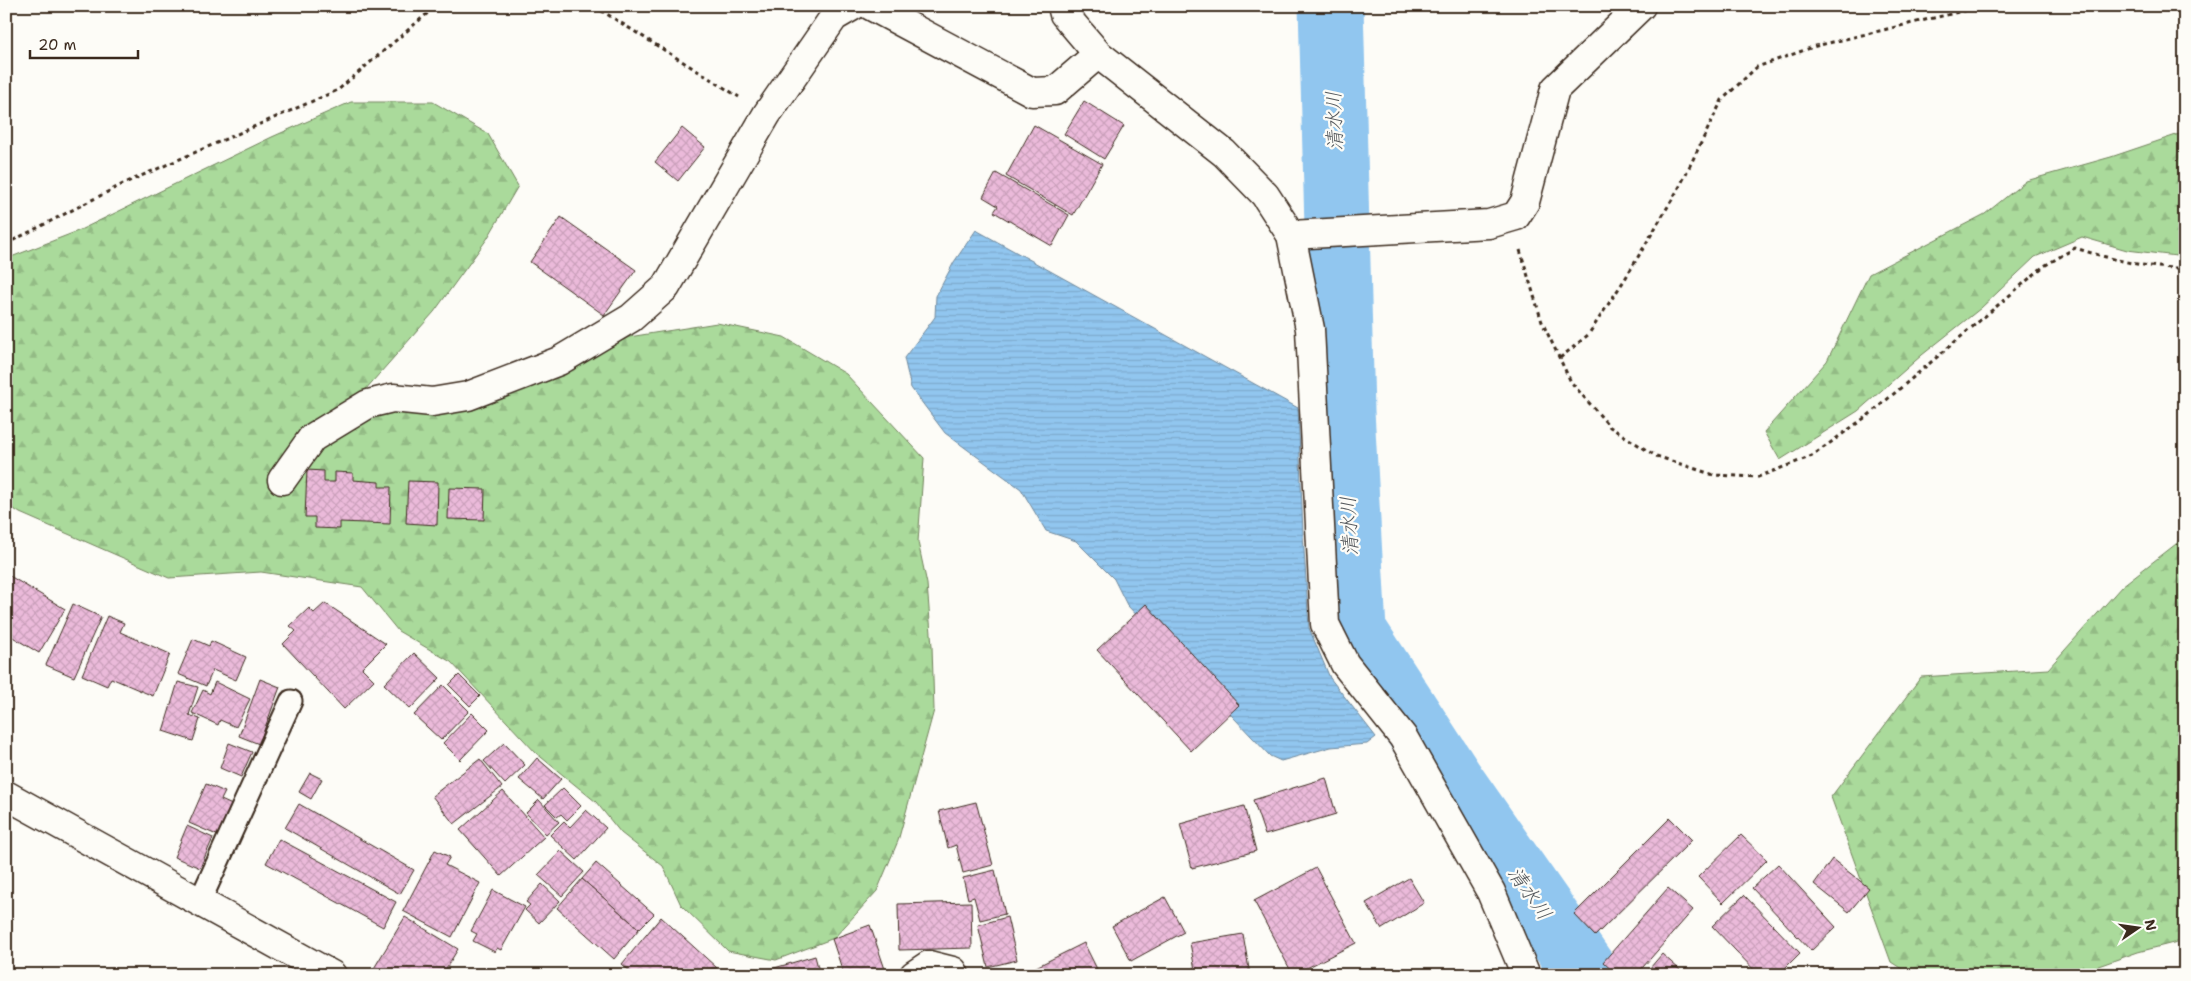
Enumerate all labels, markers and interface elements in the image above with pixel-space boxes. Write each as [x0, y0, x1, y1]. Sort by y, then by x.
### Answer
scale bar [30, 28, 138, 60]
text: 20 m [38, 35, 77, 55]
water label: 清水川 [1320, 91, 1348, 151]
water label: 清水川 [1334, 495, 1364, 557]
water label: 清水川 [1502, 861, 1558, 925]
north arrow [2114, 904, 2164, 954]
text: N [2141, 918, 2161, 933]

